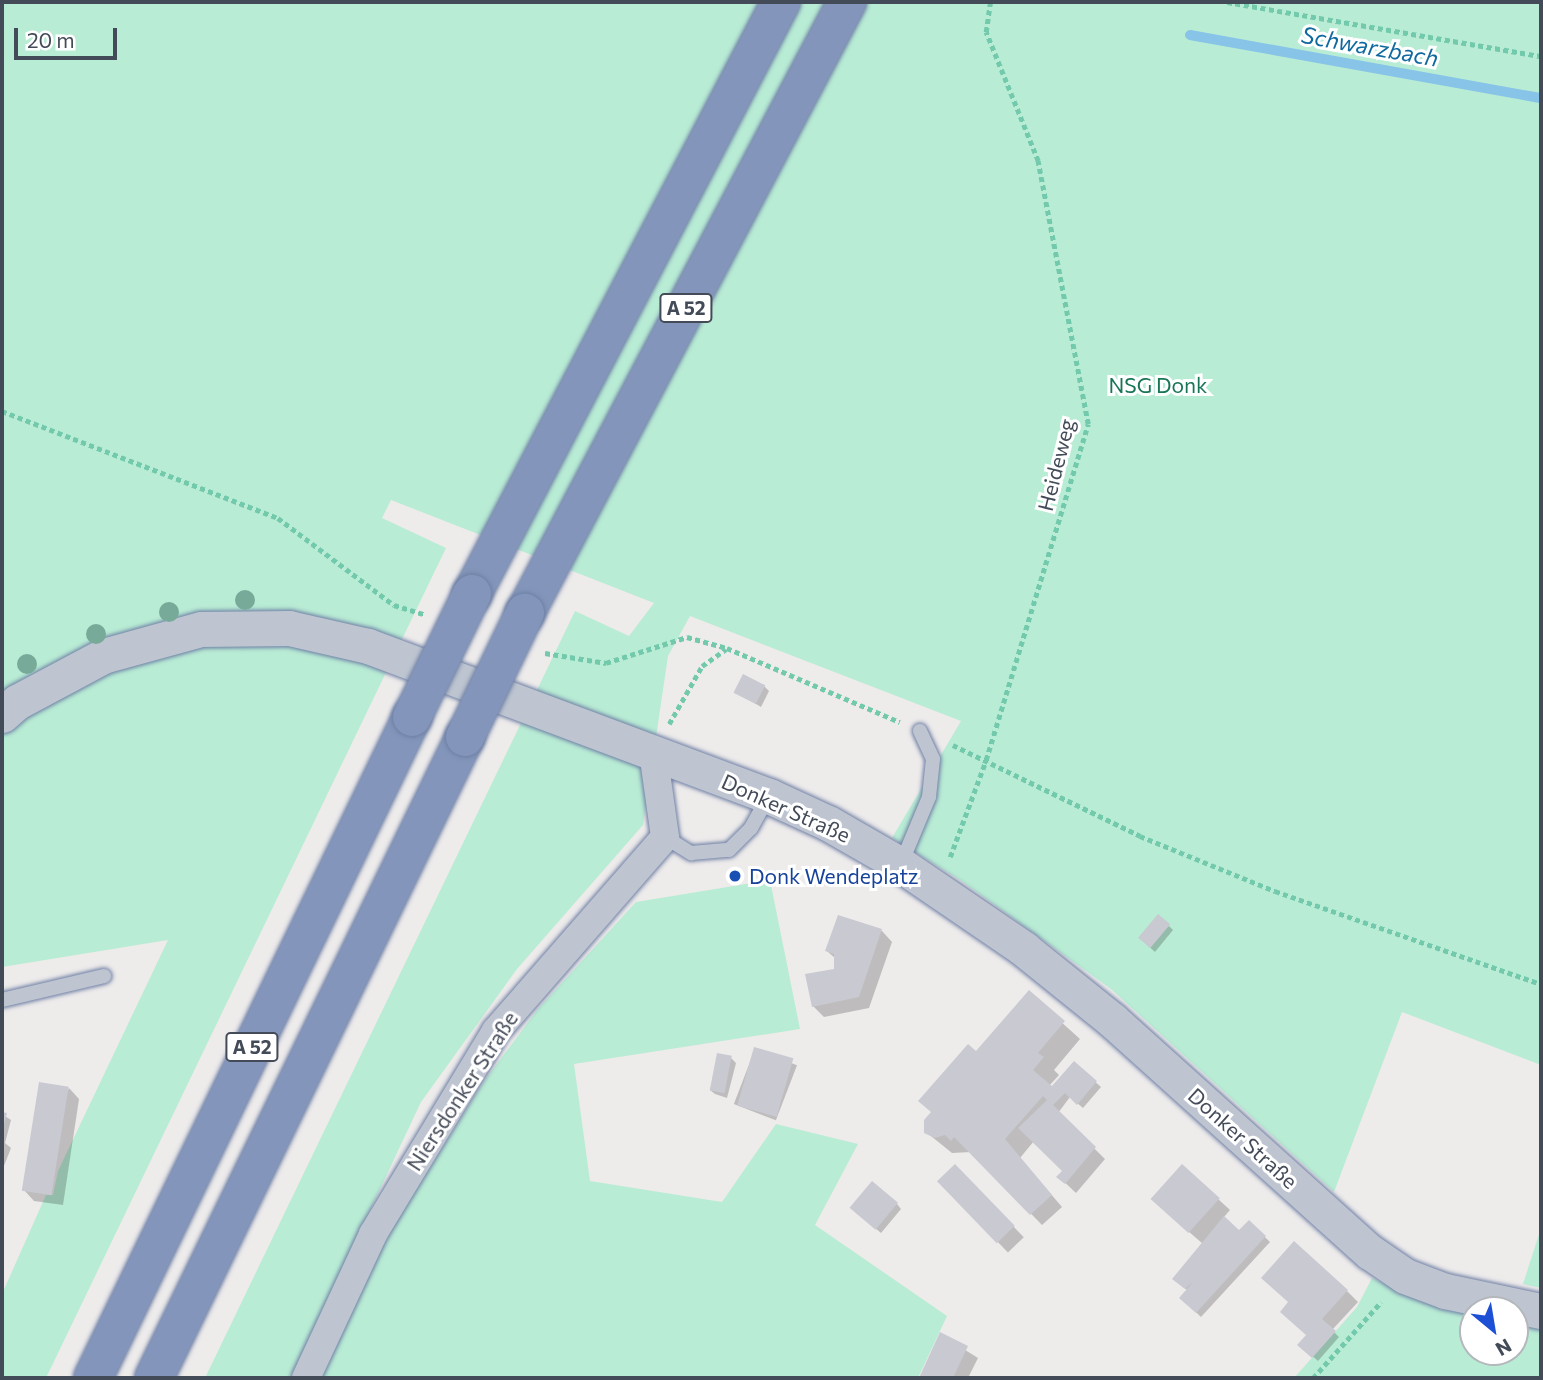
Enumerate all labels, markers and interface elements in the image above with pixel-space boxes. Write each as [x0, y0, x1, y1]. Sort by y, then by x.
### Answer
scale bar [18, 14, 121, 58]
water label: Schwarzbach [1299, 20, 1441, 72]
text: 20 m [27, 27, 75, 52]
road number: A 52 [658, 292, 714, 324]
park label: NSG Donk [1109, 372, 1207, 398]
street label: Heideweg [1032, 416, 1080, 514]
street label: Donker Straße [718, 768, 854, 848]
place label: Donk Wendeplatz [749, 863, 919, 889]
marker: Donk Wendeplatz [727, 868, 743, 884]
street label: Niersdonker Straße [401, 1007, 523, 1175]
road number: A 52 [224, 1032, 280, 1063]
street label: Donker Straße [1183, 1082, 1303, 1194]
north arrow [1459, 1296, 1529, 1366]
text: N [1492, 1334, 1516, 1361]

